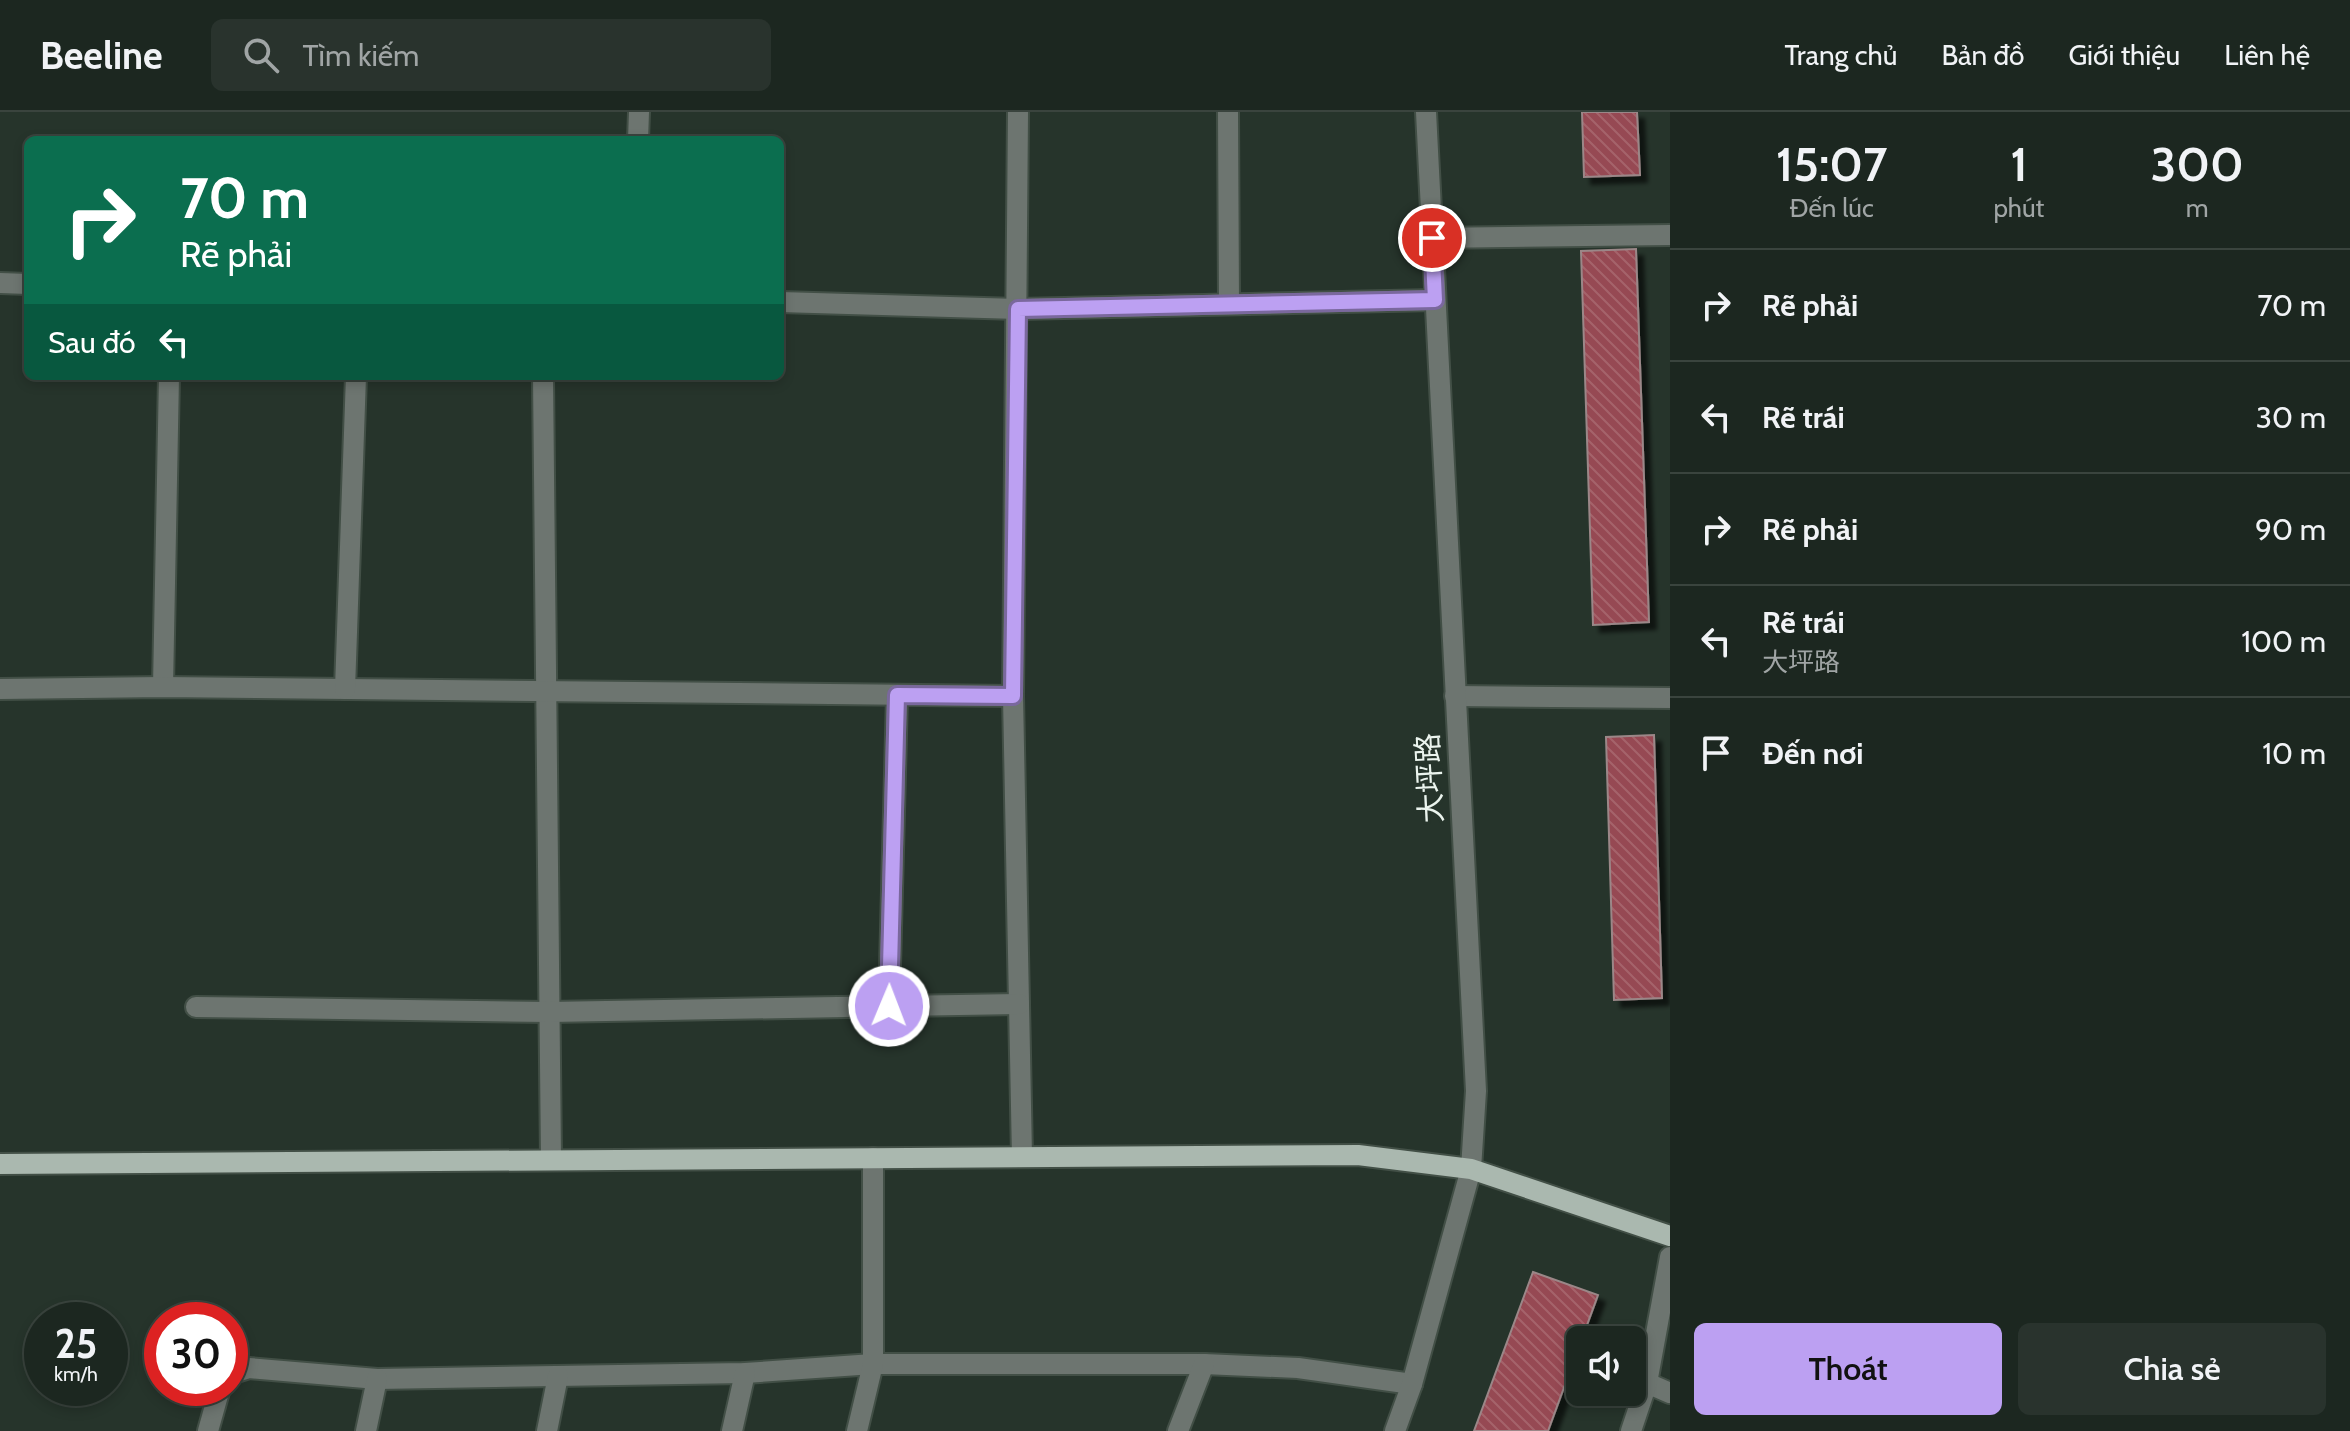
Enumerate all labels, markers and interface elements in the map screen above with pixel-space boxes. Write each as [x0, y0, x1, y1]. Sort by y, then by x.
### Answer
search box [211, 19, 771, 91]
text: Beeline [40, 32, 163, 79]
icon: search [239, 33, 283, 77]
text: Tìm kiếm [303, 37, 419, 74]
text: Trang chủ [1784, 38, 1897, 72]
text: Bản đồ [1941, 38, 2024, 72]
text: Giới thiệu [2068, 38, 2180, 72]
text: Liên hệ [2224, 38, 2310, 72]
text: 15:07 [1776, 135, 1887, 193]
text: 1 [2010, 135, 2027, 193]
text: 300 [2150, 135, 2244, 193]
text: 70 m [180, 164, 309, 232]
icon: right [48, 168, 152, 272]
text: Đến lúc [1790, 192, 1874, 224]
text: phút [1993, 192, 2044, 224]
text: m [2186, 192, 2209, 224]
pin [1398, 204, 1466, 272]
icon: arrive [1410, 216, 1454, 260]
text: Rẽ phải [180, 232, 292, 276]
icon: right [1694, 283, 1738, 327]
text: Rẽ phải [1762, 287, 1858, 324]
text: 70 m [2257, 287, 2326, 324]
icon: left [152, 320, 196, 364]
text: Sau đó [48, 324, 136, 361]
icon: left [1694, 395, 1738, 439]
text: Rẽ trái [1762, 399, 1845, 436]
text: 30 m [2256, 399, 2326, 436]
icon: right [1694, 507, 1738, 551]
text: Rẽ phải [1762, 511, 1858, 548]
text: 90 m [2255, 511, 2326, 548]
text: Rẽ trái [1762, 604, 1845, 641]
icon: left [1694, 619, 1738, 663]
text: 100 m [2241, 623, 2326, 660]
text: 大坪路 [1762, 646, 1840, 678]
icon: arrive [1694, 731, 1738, 775]
street label: 大坪路 [1409, 732, 1450, 824]
text: Đến nơi [1762, 735, 1864, 772]
text: 10 m [2262, 735, 2326, 772]
position arrow [847, 964, 931, 1048]
speed limit sign: 30 [144, 1302, 248, 1406]
text: 25 [55, 1319, 97, 1368]
button: Thoát [1694, 1323, 2002, 1415]
button: Chia sẻ [2018, 1323, 2326, 1415]
map controls [1566, 1326, 1646, 1406]
button: sound [1566, 1326, 1646, 1406]
text: km/h [54, 1362, 98, 1386]

